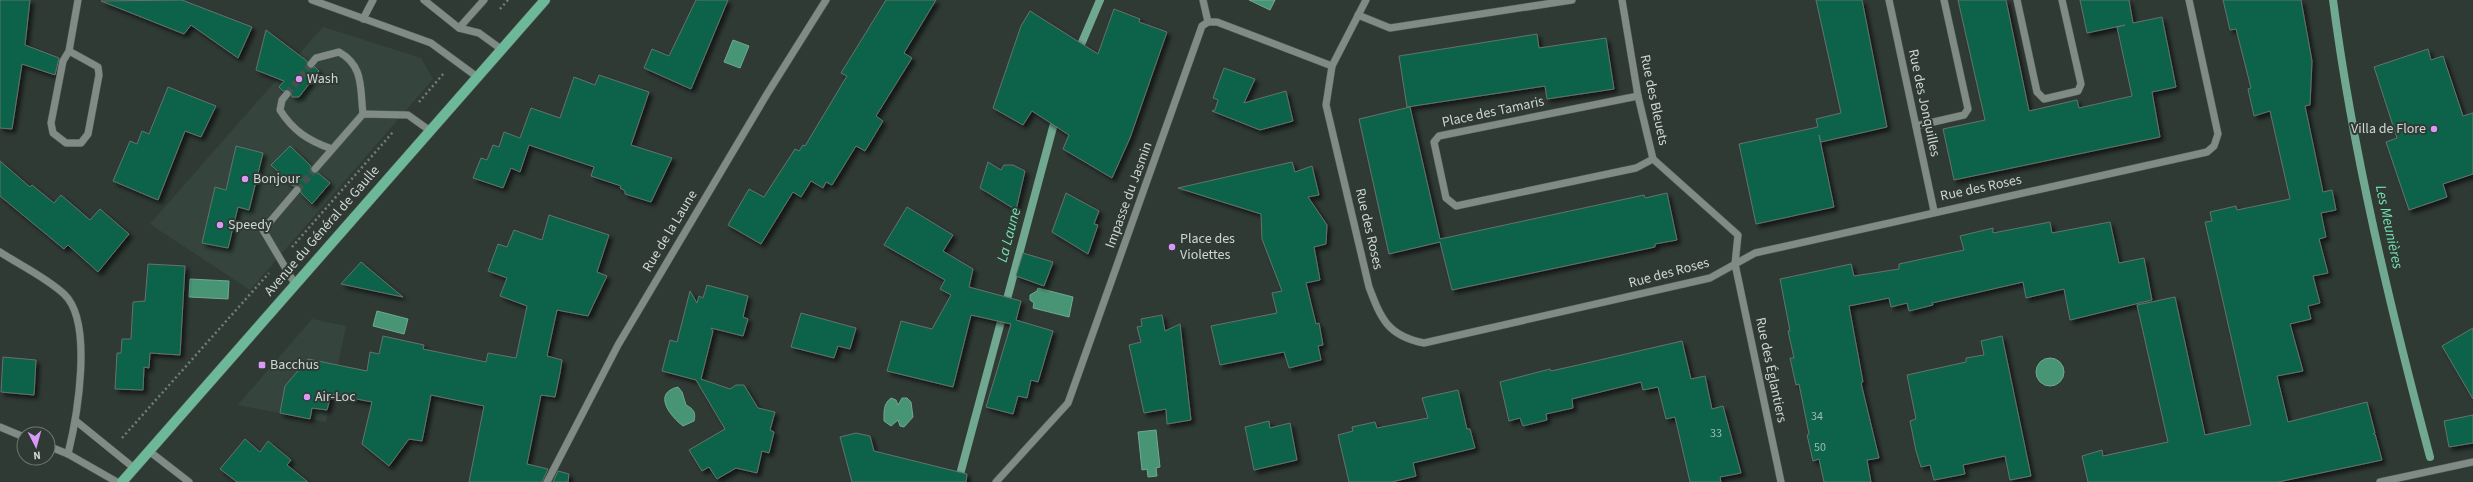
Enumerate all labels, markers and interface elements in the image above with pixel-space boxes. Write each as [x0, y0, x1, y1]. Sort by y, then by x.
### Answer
street label: Rue des Jonquilles [1903, 47, 1945, 159]
street label: Rue des Bleuets [1635, 53, 1673, 147]
place label: Wash [307, 69, 338, 89]
marker: Wash [294, 74, 304, 84]
street label: Place des Tamaris [1440, 91, 1546, 133]
place label: Villa de Flore [2351, 119, 2426, 139]
marker: Villa de Flore [2429, 124, 2439, 134]
street label: Impasse du Jasmin [1100, 139, 1158, 251]
street label: Avenue du Général de Gaulle [260, 161, 384, 301]
place label: Bonjour [253, 169, 300, 189]
street label: Rue des Roses [1938, 170, 2024, 206]
marker: Bonjour [240, 174, 250, 184]
water label: Les Meunières [2370, 183, 2408, 271]
street label: Rue de la Laune [638, 186, 702, 276]
street label: Rue des Roses [1350, 186, 1388, 272]
water label: La Laune [992, 206, 1026, 264]
place label: Speedy [228, 215, 272, 235]
marker: Speedy [215, 220, 225, 230]
place label: Place des Violettes [1180, 229, 1235, 265]
marker: Place des Violettes [1167, 242, 1177, 252]
street label: Rue des Roses [1626, 253, 1712, 293]
street label: Rue des Églantiers [1750, 315, 1792, 425]
place label: Bacchus [270, 355, 319, 375]
marker: Bacchus [257, 360, 267, 370]
place label: Air-Loc [315, 387, 356, 407]
marker: Air-Loc [302, 392, 312, 402]
house number: 34 [1811, 408, 1823, 425]
house number: 33 [1710, 425, 1722, 442]
north arrow [16, 426, 56, 466]
house number: 50 [1814, 439, 1826, 456]
text: N [33, 448, 41, 463]

